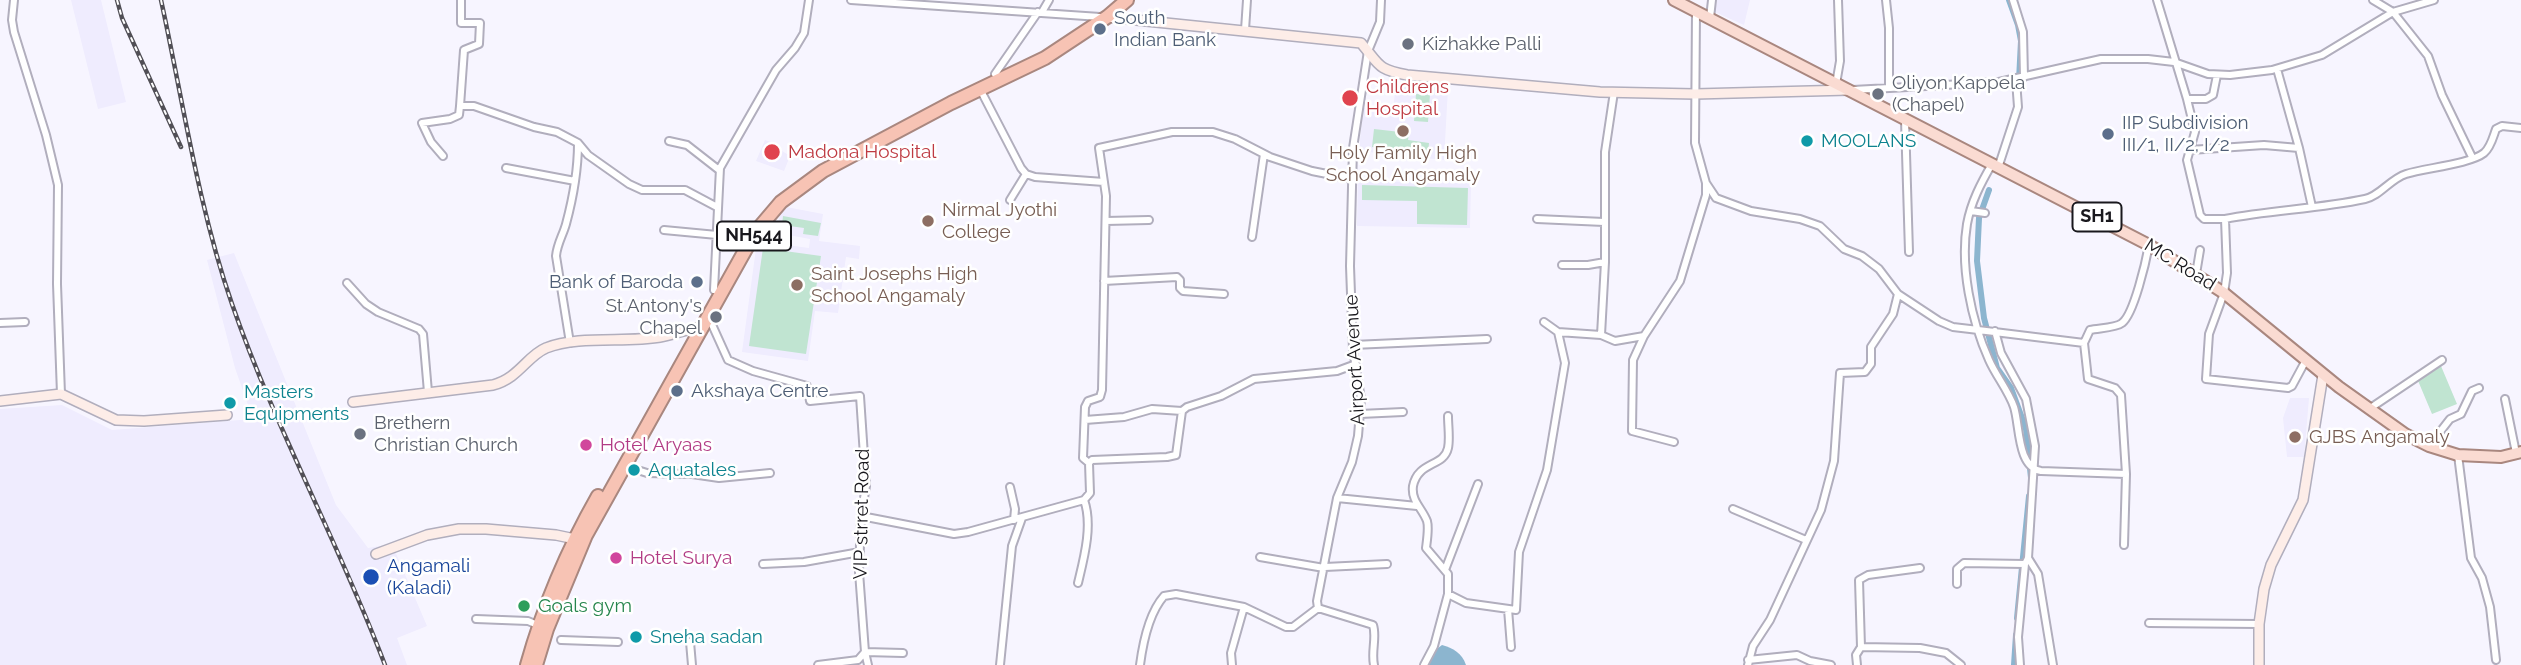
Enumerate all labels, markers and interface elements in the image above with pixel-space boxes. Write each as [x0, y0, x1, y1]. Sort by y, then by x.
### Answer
place label: South Indian Bank [1114, 7, 1216, 51]
marker: South Indian Bank [1092, 21, 1108, 37]
place label: Kizhakke Palli [1422, 33, 1541, 55]
marker: Kizhakke Palli [1400, 36, 1416, 52]
place label: Oliyon Kappela (Chapel) [1892, 72, 2025, 116]
place label: Childrens Hospital [1366, 76, 1449, 120]
marker: Oliyon Kappela (Chapel) [1870, 86, 1886, 102]
marker: Childrens Hospital [1340, 88, 1360, 108]
place label: IIP Subdivision III/1, II/2, I/2 [2122, 112, 2249, 156]
marker: Holy Family High School Angamaly [1395, 123, 1411, 139]
marker: IIP Subdivision III/1, II/2, I/2 [2100, 126, 2116, 142]
place label: MOOLANS [1821, 130, 1916, 152]
marker: MOOLANS [1799, 133, 1815, 149]
place label: Madona Hospital [788, 141, 936, 163]
marker: Madona Hospital [762, 142, 782, 162]
place label: Holy Family High School Angamaly [1326, 142, 1480, 186]
place label: Nirmal Jyothi College [942, 199, 1057, 243]
road number: SH1 [2072, 202, 2122, 232]
marker: Nirmal Jyothi College [920, 213, 936, 229]
road number: NH544 [717, 222, 791, 250]
street label: MC Road [2140, 234, 2220, 296]
place label: Saint Josephs High School Angamaly [811, 263, 978, 307]
place label: Bank of Baroda [549, 271, 683, 293]
marker: Bank of Baroda [689, 274, 705, 290]
marker: Saint Josephs High School Angamaly [789, 277, 805, 293]
street label: Airport Avenue [1340, 294, 1370, 426]
place label: St.Antony's Chapel [605, 295, 702, 339]
marker: St.Antony's Chapel [708, 309, 724, 325]
place label: Akshaya Centre [691, 380, 829, 402]
place label: Masters Equipments [244, 381, 349, 425]
marker: Akshaya Centre [669, 383, 685, 399]
marker: Masters Equipments [222, 395, 238, 411]
place label: Brethern Christian Church [374, 412, 518, 456]
marker: Brethern Christian Church [352, 426, 368, 442]
place label: GJBS Angamaly [2309, 426, 2450, 448]
marker: GJBS Angamaly [2287, 429, 2303, 445]
place label: Hotel Aryaas [600, 434, 712, 456]
marker: Hotel Aryaas [578, 437, 594, 453]
street label: VIP strret Road [849, 448, 875, 580]
place label: Aquatales [648, 459, 736, 481]
marker: Aquatales [626, 462, 642, 478]
place label: Hotel Surya [630, 547, 732, 569]
marker: Hotel Surya [608, 550, 624, 566]
place label: Angamali (Kaladi) [387, 555, 470, 599]
marker: Angamali (Kaladi) [361, 567, 381, 587]
place label: Goals gym [538, 595, 632, 617]
marker: Goals gym [516, 598, 532, 614]
place label: Sneha sadan [650, 626, 763, 648]
marker: Sneha sadan [628, 629, 644, 645]

